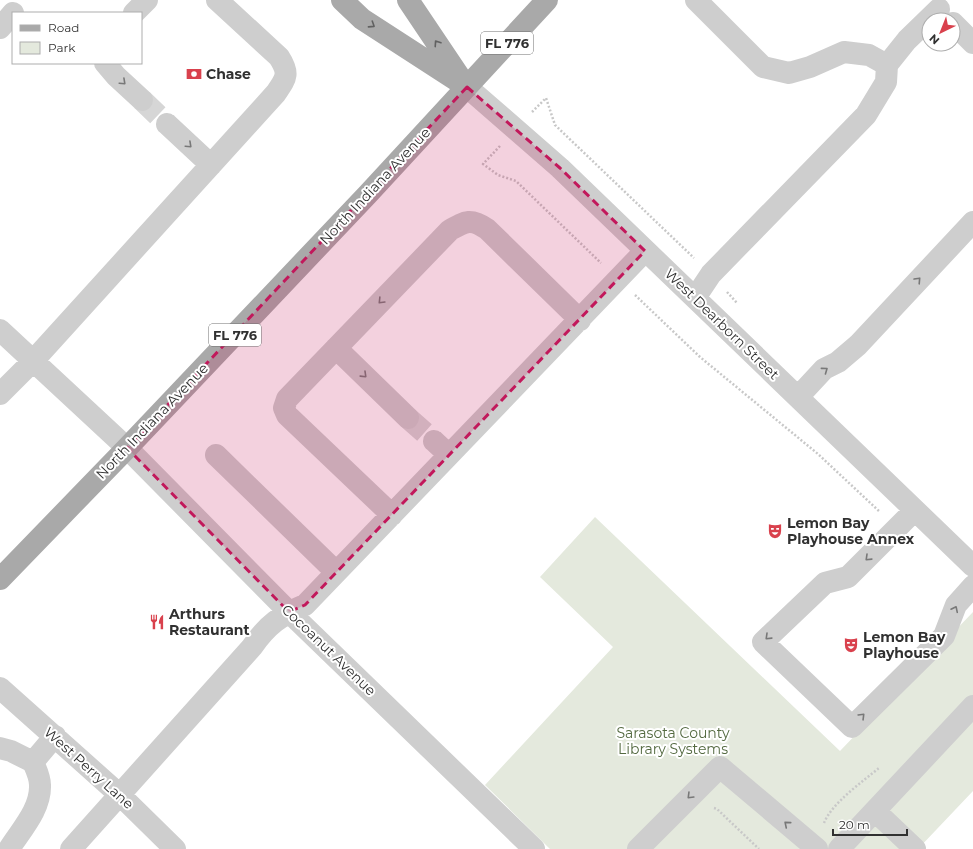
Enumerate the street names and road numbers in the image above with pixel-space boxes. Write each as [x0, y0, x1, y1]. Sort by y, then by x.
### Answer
road number: FL 776 [481, 32, 533, 54]
street label: North Indiana Avenue [316, 123, 434, 249]
street label: West Dearborn Street [661, 265, 783, 384]
road number: FL 776 [209, 324, 261, 346]
street label: North Indiana Avenue [92, 359, 212, 483]
street label: Cocoanut Avenue [278, 600, 380, 700]
street label: West Perry Lane [40, 723, 138, 813]

